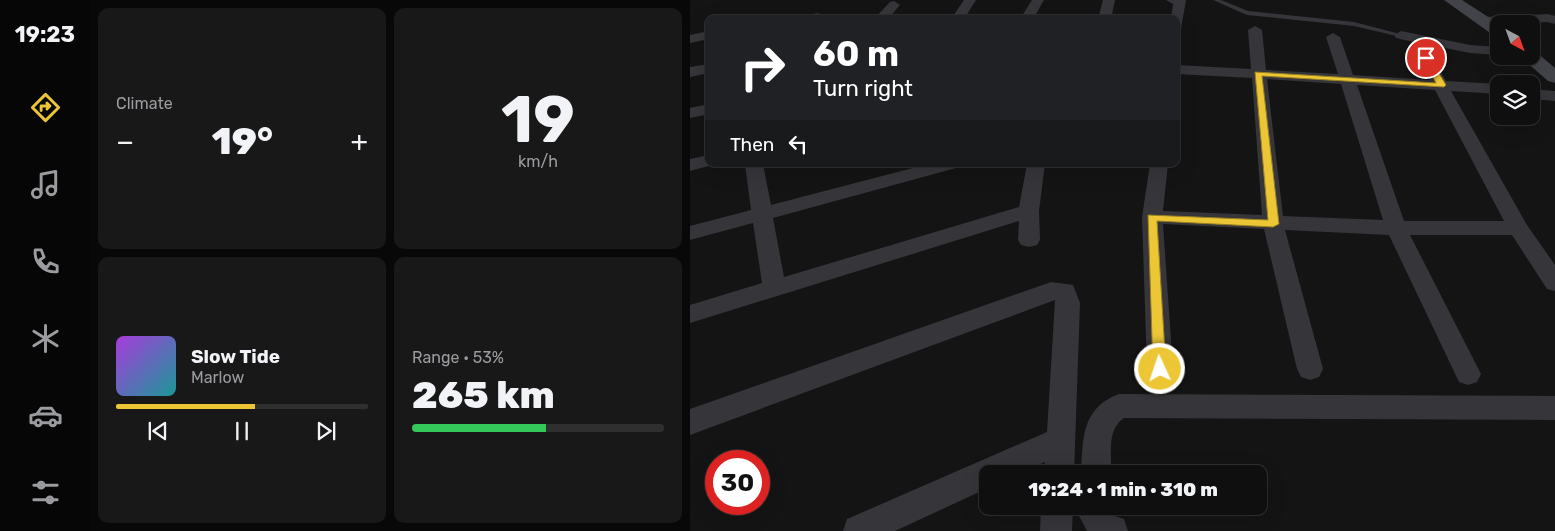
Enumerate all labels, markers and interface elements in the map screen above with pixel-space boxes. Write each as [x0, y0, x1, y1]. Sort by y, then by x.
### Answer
north arrow [1490, 15, 1540, 65]
map controls [1490, 15, 1540, 125]
text: 19:23 [15, 21, 75, 48]
text: 60 m [813, 33, 899, 75]
icon: right [730, 35, 795, 100]
pin [1405, 37, 1447, 79]
icon: arrive [1412, 44, 1440, 72]
text: Turn right [813, 75, 913, 102]
button: layers [1490, 75, 1540, 125]
text: 19 [501, 81, 575, 158]
icon: directions [28, 90, 63, 125]
text: Climate [116, 94, 173, 113]
text: 19° [212, 118, 273, 164]
text: − [116, 125, 134, 158]
text: + [351, 125, 368, 158]
icon: left [784, 130, 812, 158]
text: Then [730, 133, 774, 156]
text: km/h [518, 152, 558, 171]
icon: music [28, 167, 63, 202]
icon: phone [28, 244, 63, 279]
icon: climate [28, 321, 63, 356]
position arrow [1133, 342, 1185, 394]
text: Slow Tide [191, 345, 280, 368]
text: Range · 53% [412, 348, 504, 367]
text: Marlow [191, 368, 244, 387]
text: 265 km [412, 372, 555, 418]
icon: car [28, 398, 63, 433]
icon: previous [144, 417, 172, 445]
icon: pause [228, 417, 256, 445]
icon: next [312, 417, 340, 445]
speed limit sign: 30 [705, 450, 770, 515]
icon: filters [28, 475, 63, 510]
text: 19:24 · 1 min · 310 m [1028, 478, 1218, 501]

